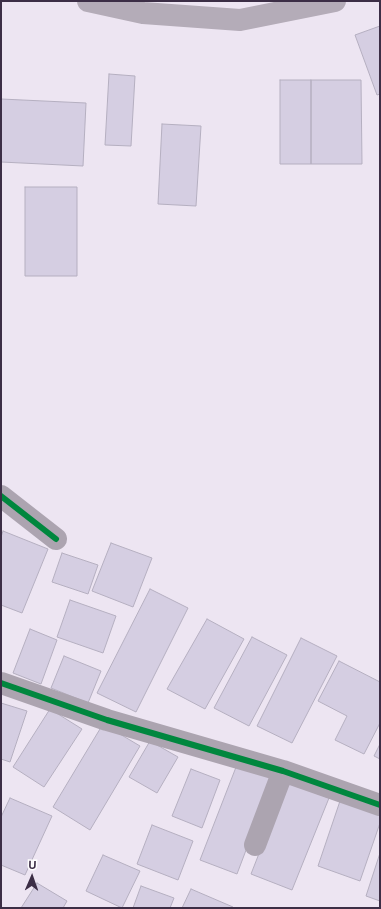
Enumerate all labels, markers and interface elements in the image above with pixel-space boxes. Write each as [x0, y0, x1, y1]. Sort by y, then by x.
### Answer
north arrow [12, 857, 52, 897]
text: U [28, 858, 37, 872]

